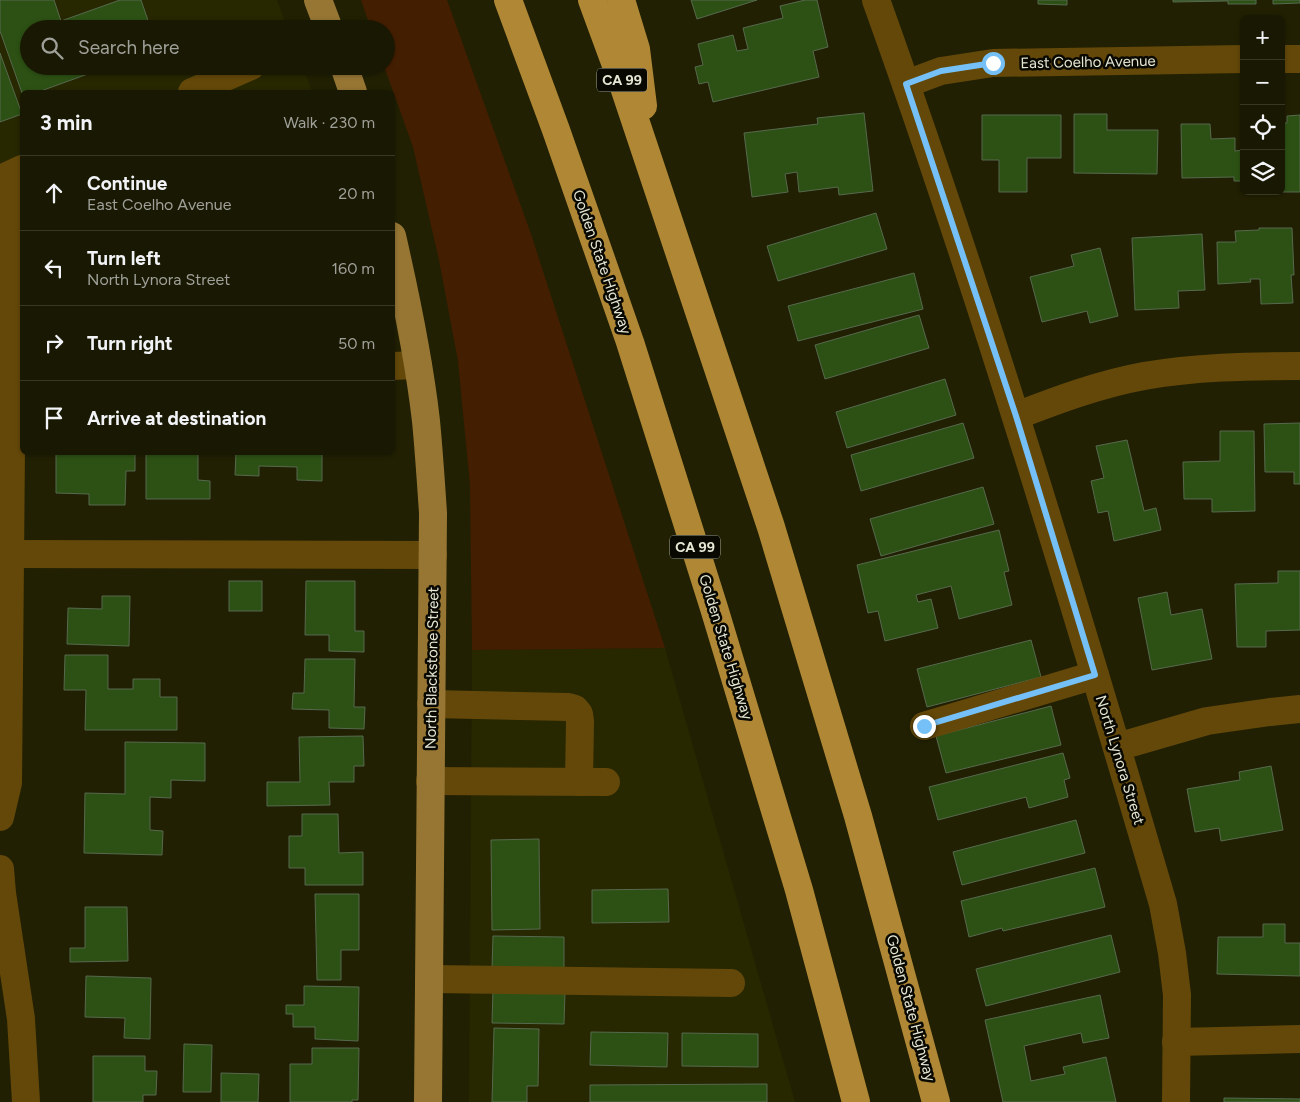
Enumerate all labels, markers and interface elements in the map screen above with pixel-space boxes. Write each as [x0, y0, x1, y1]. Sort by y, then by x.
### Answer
map controls [1240, 15, 1285, 195]
button: + [1240, 15, 1285, 60]
search box [20, 20, 395, 75]
icon: search [38, 34, 66, 62]
text: Search here [78, 36, 180, 59]
route start [982, 52, 1005, 75]
street label: East Coelho Avenue [1020, 52, 1156, 72]
button: − [1240, 60, 1285, 105]
road number: CA 99 [597, 68, 647, 92]
button: locate [1240, 105, 1285, 150]
text: 3 min [40, 110, 92, 135]
text: Walk · 230 m [283, 113, 375, 132]
button: layers [1240, 150, 1285, 195]
text: Continue [87, 172, 167, 195]
icon: ahead [40, 179, 68, 207]
text: 20 m [338, 184, 375, 203]
street label: Golden State Highway [569, 188, 635, 337]
text: East Coelho Avenue [87, 195, 231, 214]
text: Turn left [87, 247, 161, 270]
icon: left [40, 254, 68, 282]
text: 160 m [332, 259, 375, 278]
text: North Lynora Street [87, 270, 230, 289]
icon: right [40, 329, 68, 357]
text: Turn right [87, 332, 173, 355]
text: 50 m [338, 334, 375, 353]
icon: arrive [40, 404, 68, 432]
text: Arrive at destination [87, 407, 266, 430]
road number: CA 99 [670, 536, 720, 558]
street label: Golden State Highway [695, 572, 757, 722]
street label: North Blackstone Street [422, 586, 442, 749]
street label: North Lynora Street [1092, 693, 1148, 827]
route end [913, 715, 936, 738]
street label: Golden State Highway [883, 933, 939, 1084]

